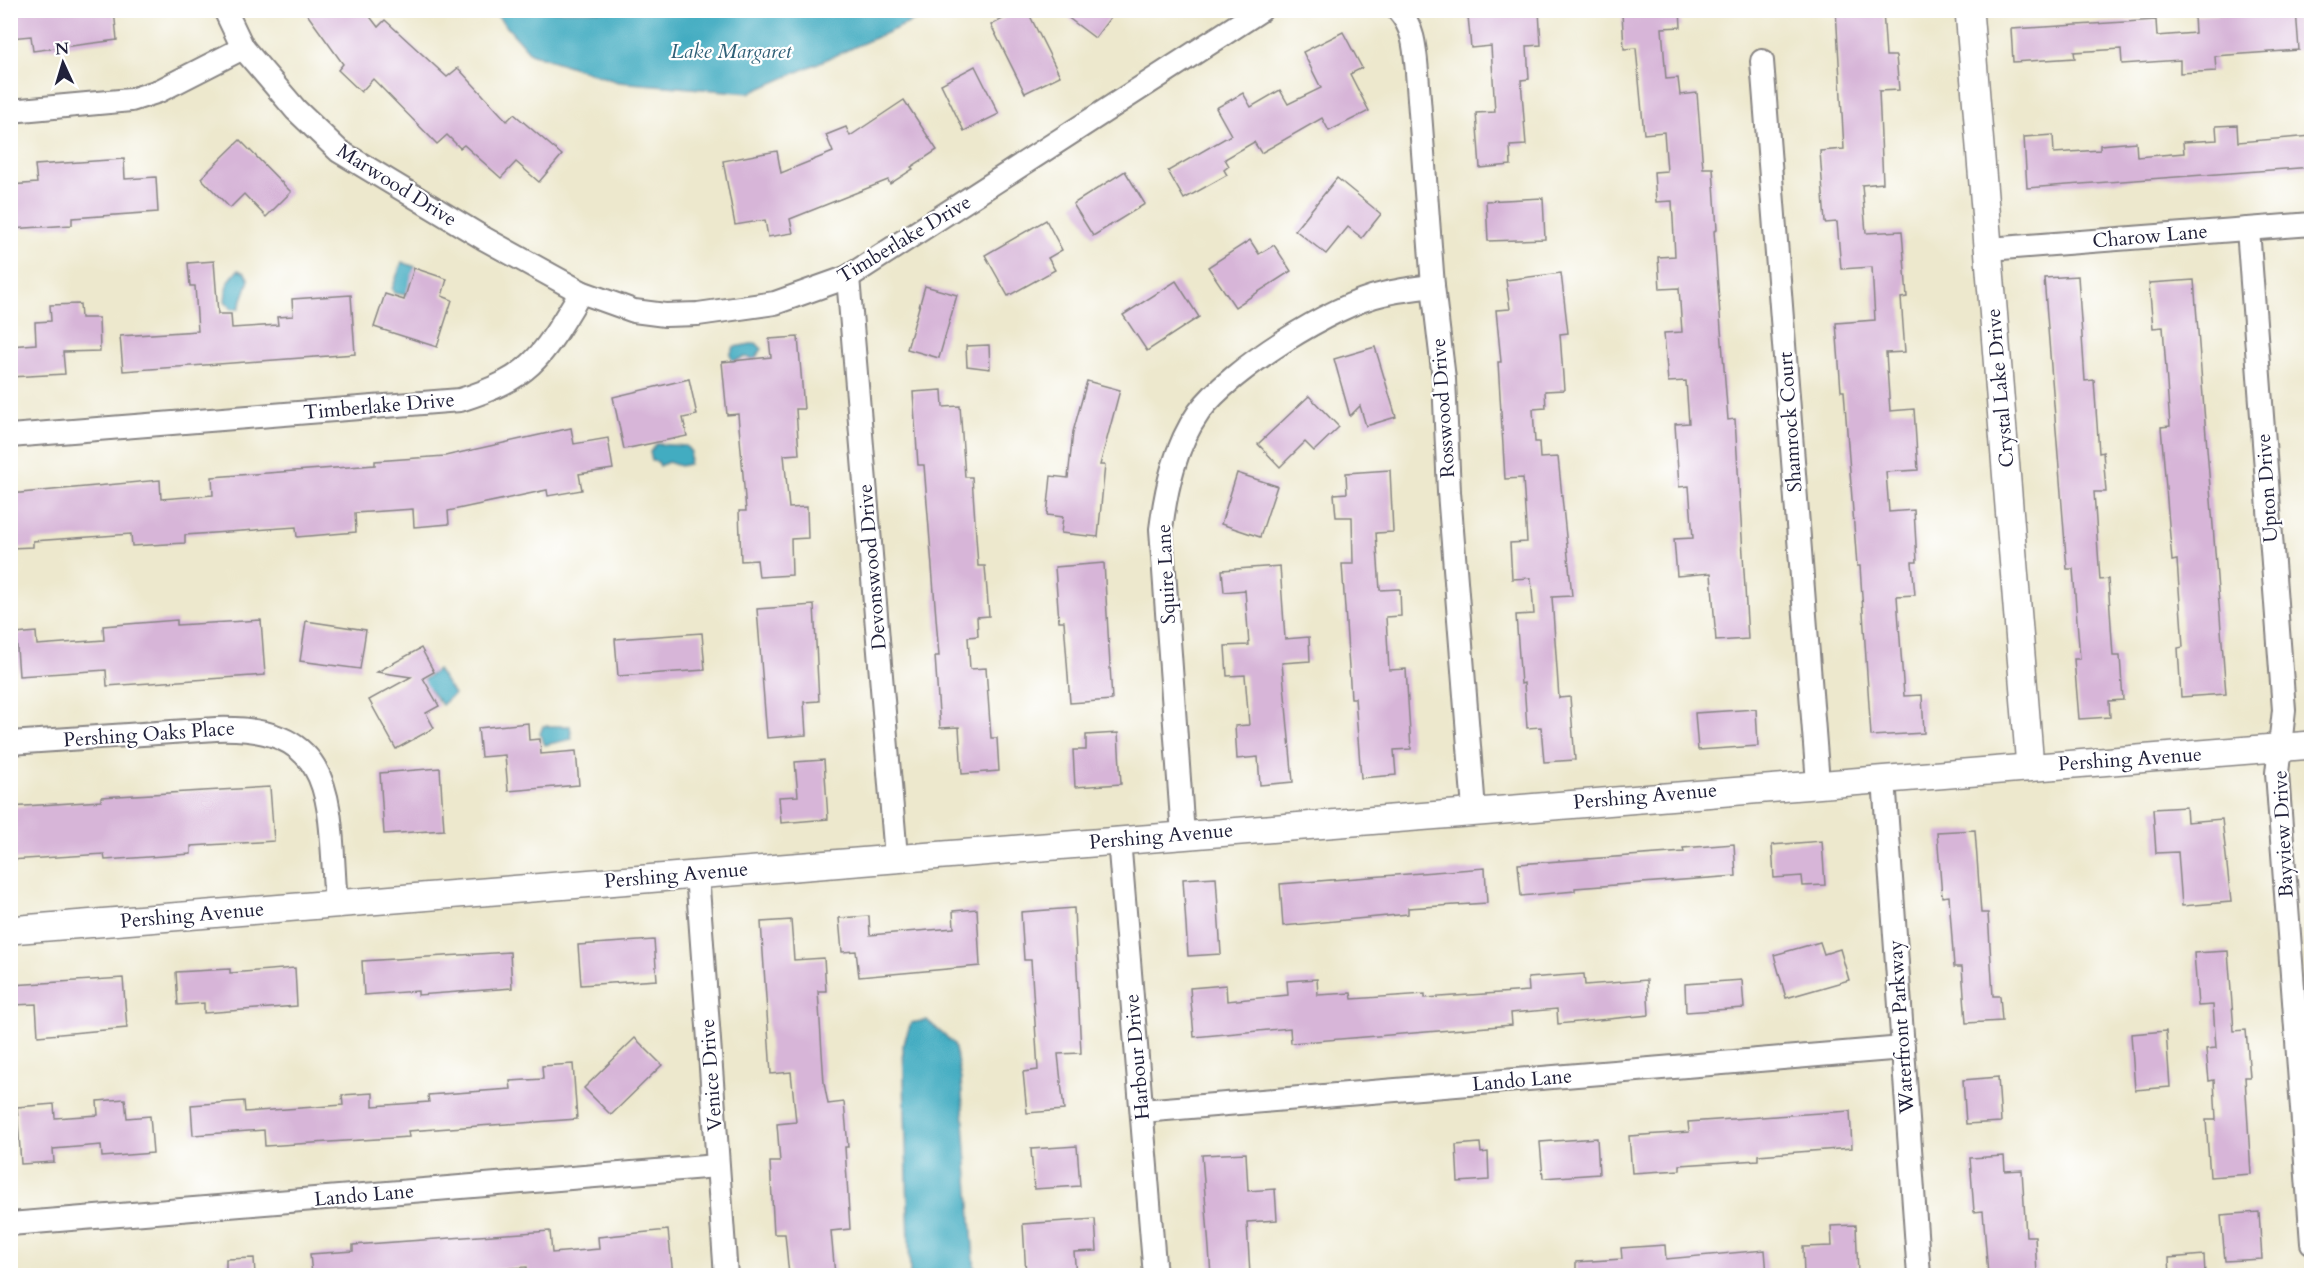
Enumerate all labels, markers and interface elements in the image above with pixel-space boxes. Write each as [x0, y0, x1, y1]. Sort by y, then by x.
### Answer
north arrow [33, 33, 93, 93]
water label: Lake Margaret [670, 37, 793, 66]
text: N [54, 38, 70, 60]
street label: Marwood Drive [332, 137, 462, 233]
street label: Timberlake Drive [832, 188, 976, 290]
street label: Charow Lane [2091, 218, 2209, 254]
street label: Crystal Lake Drive [1980, 307, 2020, 469]
street label: Rosswood Drive [1425, 337, 1461, 479]
street label: Shamrock Court [1772, 350, 1808, 493]
street label: Timberlake Drive [302, 386, 456, 426]
street label: Upton Drive [2250, 433, 2284, 543]
street label: Devonswood Drive [851, 483, 893, 651]
street label: Squire Lane [1150, 523, 1182, 625]
street label: Pershing Oaks Place [62, 715, 236, 753]
street label: Pershing Avenue [2057, 741, 2203, 777]
street label: Bayview Drive [2266, 770, 2300, 898]
street label: Pershing Avenue [1572, 776, 1718, 816]
street label: Pershing Avenue [1088, 816, 1234, 856]
street label: Pershing Avenue [603, 855, 749, 895]
street label: Pershing Avenue [119, 895, 265, 935]
street label: Waterfront Parkway [1881, 939, 1921, 1116]
street label: Harbour Drive [1118, 993, 1156, 1121]
street label: Venice Drive [694, 1018, 728, 1132]
street label: Lando Lane [1471, 1062, 1573, 1098]
street label: Lando Lane [313, 1177, 415, 1213]

